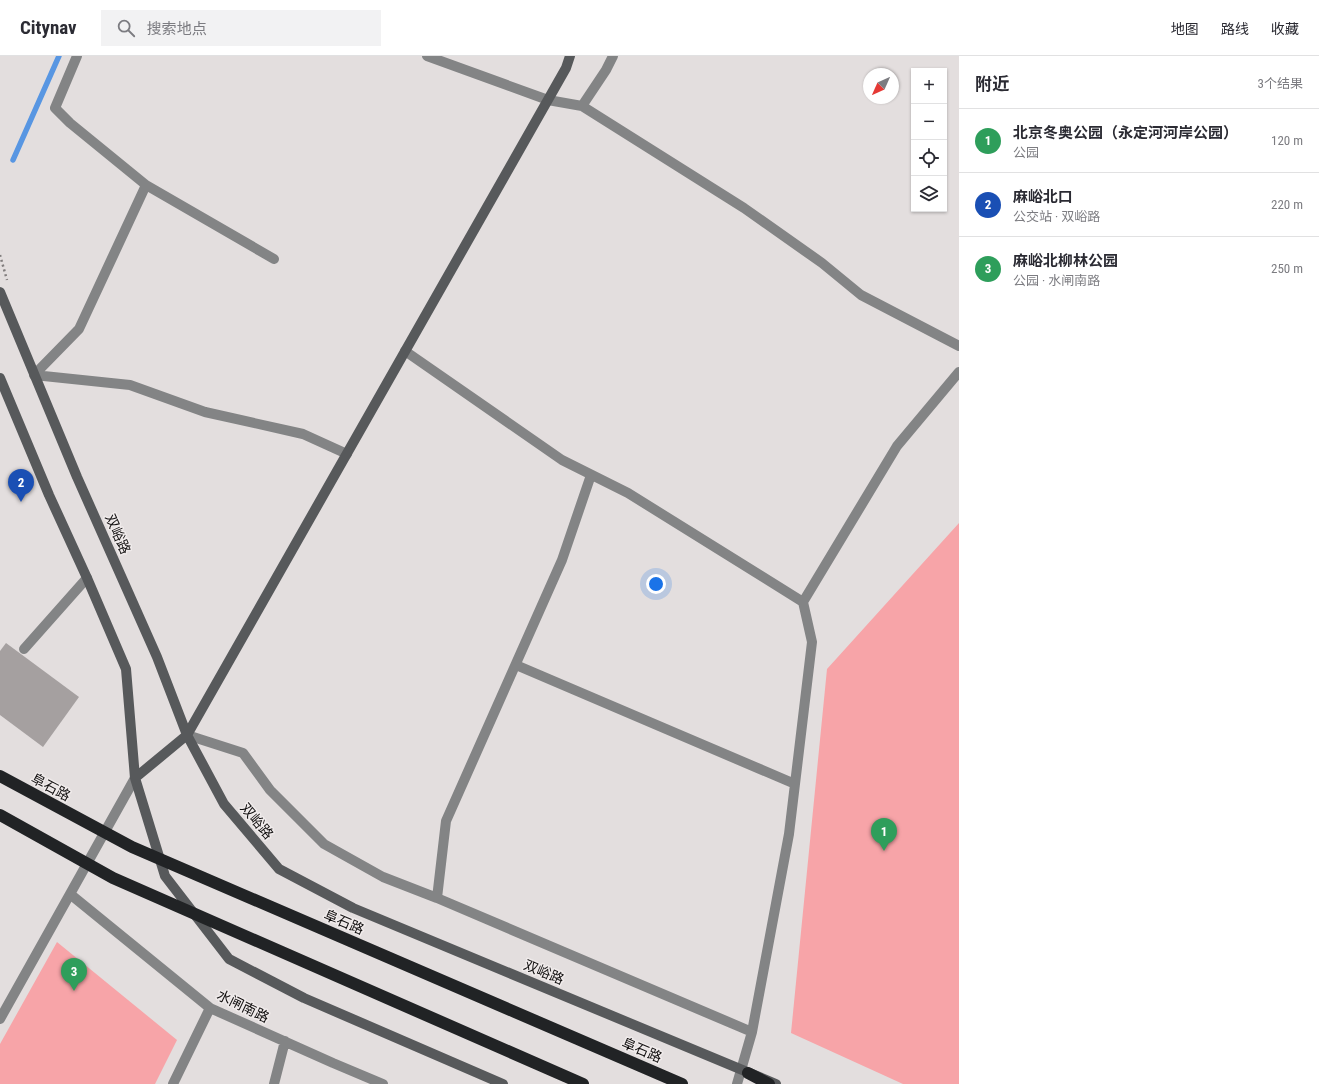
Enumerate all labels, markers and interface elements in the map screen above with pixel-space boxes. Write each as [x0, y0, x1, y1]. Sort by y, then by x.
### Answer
search box [101, 10, 381, 46]
text: Citynav [20, 16, 77, 39]
icon: search [115, 17, 137, 39]
text: 搜索地点 [147, 20, 207, 38]
text: 地图 [1171, 21, 1199, 37]
text: 路线 [1221, 21, 1249, 37]
text: 收藏 [1271, 21, 1299, 37]
north arrow [863, 68, 899, 104]
map controls [911, 68, 947, 212]
button: + [911, 68, 947, 104]
text: 附近 [975, 74, 1009, 94]
text: 3个结果 [1258, 76, 1303, 91]
button: − [911, 104, 947, 140]
text: 北京冬奥公园（永定河河岸公园） [1013, 124, 1238, 142]
text: 1 [985, 133, 991, 148]
text: 120 m [1271, 133, 1303, 148]
button: locate [911, 140, 947, 176]
text: 公园 [1013, 145, 1039, 160]
button: layers [911, 176, 947, 212]
text: 麻峪北口 [1013, 188, 1073, 206]
text: 2 [985, 197, 991, 212]
text: 220 m [1271, 197, 1303, 212]
text: 公交站 · 双峪路 [1013, 209, 1100, 224]
text: 麻峪北柳林公园 [1013, 252, 1118, 270]
text: 3 [985, 261, 991, 276]
text: 250 m [1271, 261, 1303, 276]
text: 公园 · 水闸南路 [1013, 273, 1100, 288]
pin: 2 [8, 469, 34, 502]
street label: 双峪路 [102, 512, 134, 556]
your location [646, 574, 666, 594]
street label: 阜石路 [29, 770, 73, 804]
street label: 双峪路 [237, 800, 277, 842]
pin: 1 [871, 818, 897, 851]
street label: 阜石路 [322, 906, 366, 938]
street label: 双峪路 [522, 956, 566, 988]
pin: 3 [61, 958, 87, 991]
street label: 水闸南路 [214, 987, 272, 1025]
street label: 阜石路 [620, 1034, 664, 1066]

